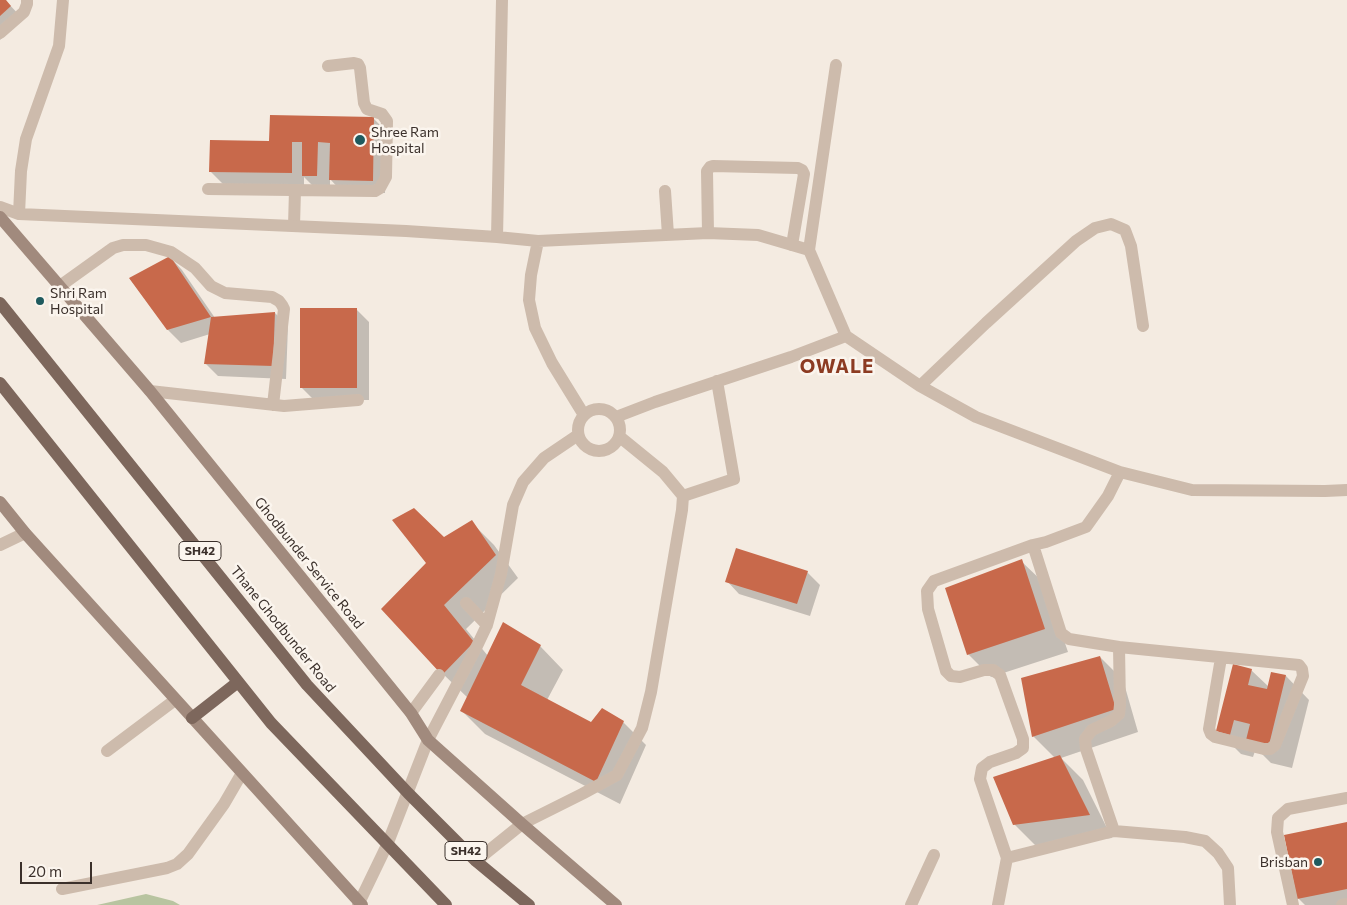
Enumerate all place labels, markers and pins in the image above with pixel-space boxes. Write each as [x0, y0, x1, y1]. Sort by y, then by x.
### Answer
place label: Shree Ram Hospital [371, 124, 439, 156]
marker: Shree Ram Hospital [353, 133, 367, 147]
place label: Shri Ram Hospital [50, 285, 107, 318]
marker: Shri Ram Hospital [34, 295, 46, 307]
place label: Brisban [1260, 854, 1308, 870]
marker: Brisban [1312, 856, 1324, 868]

